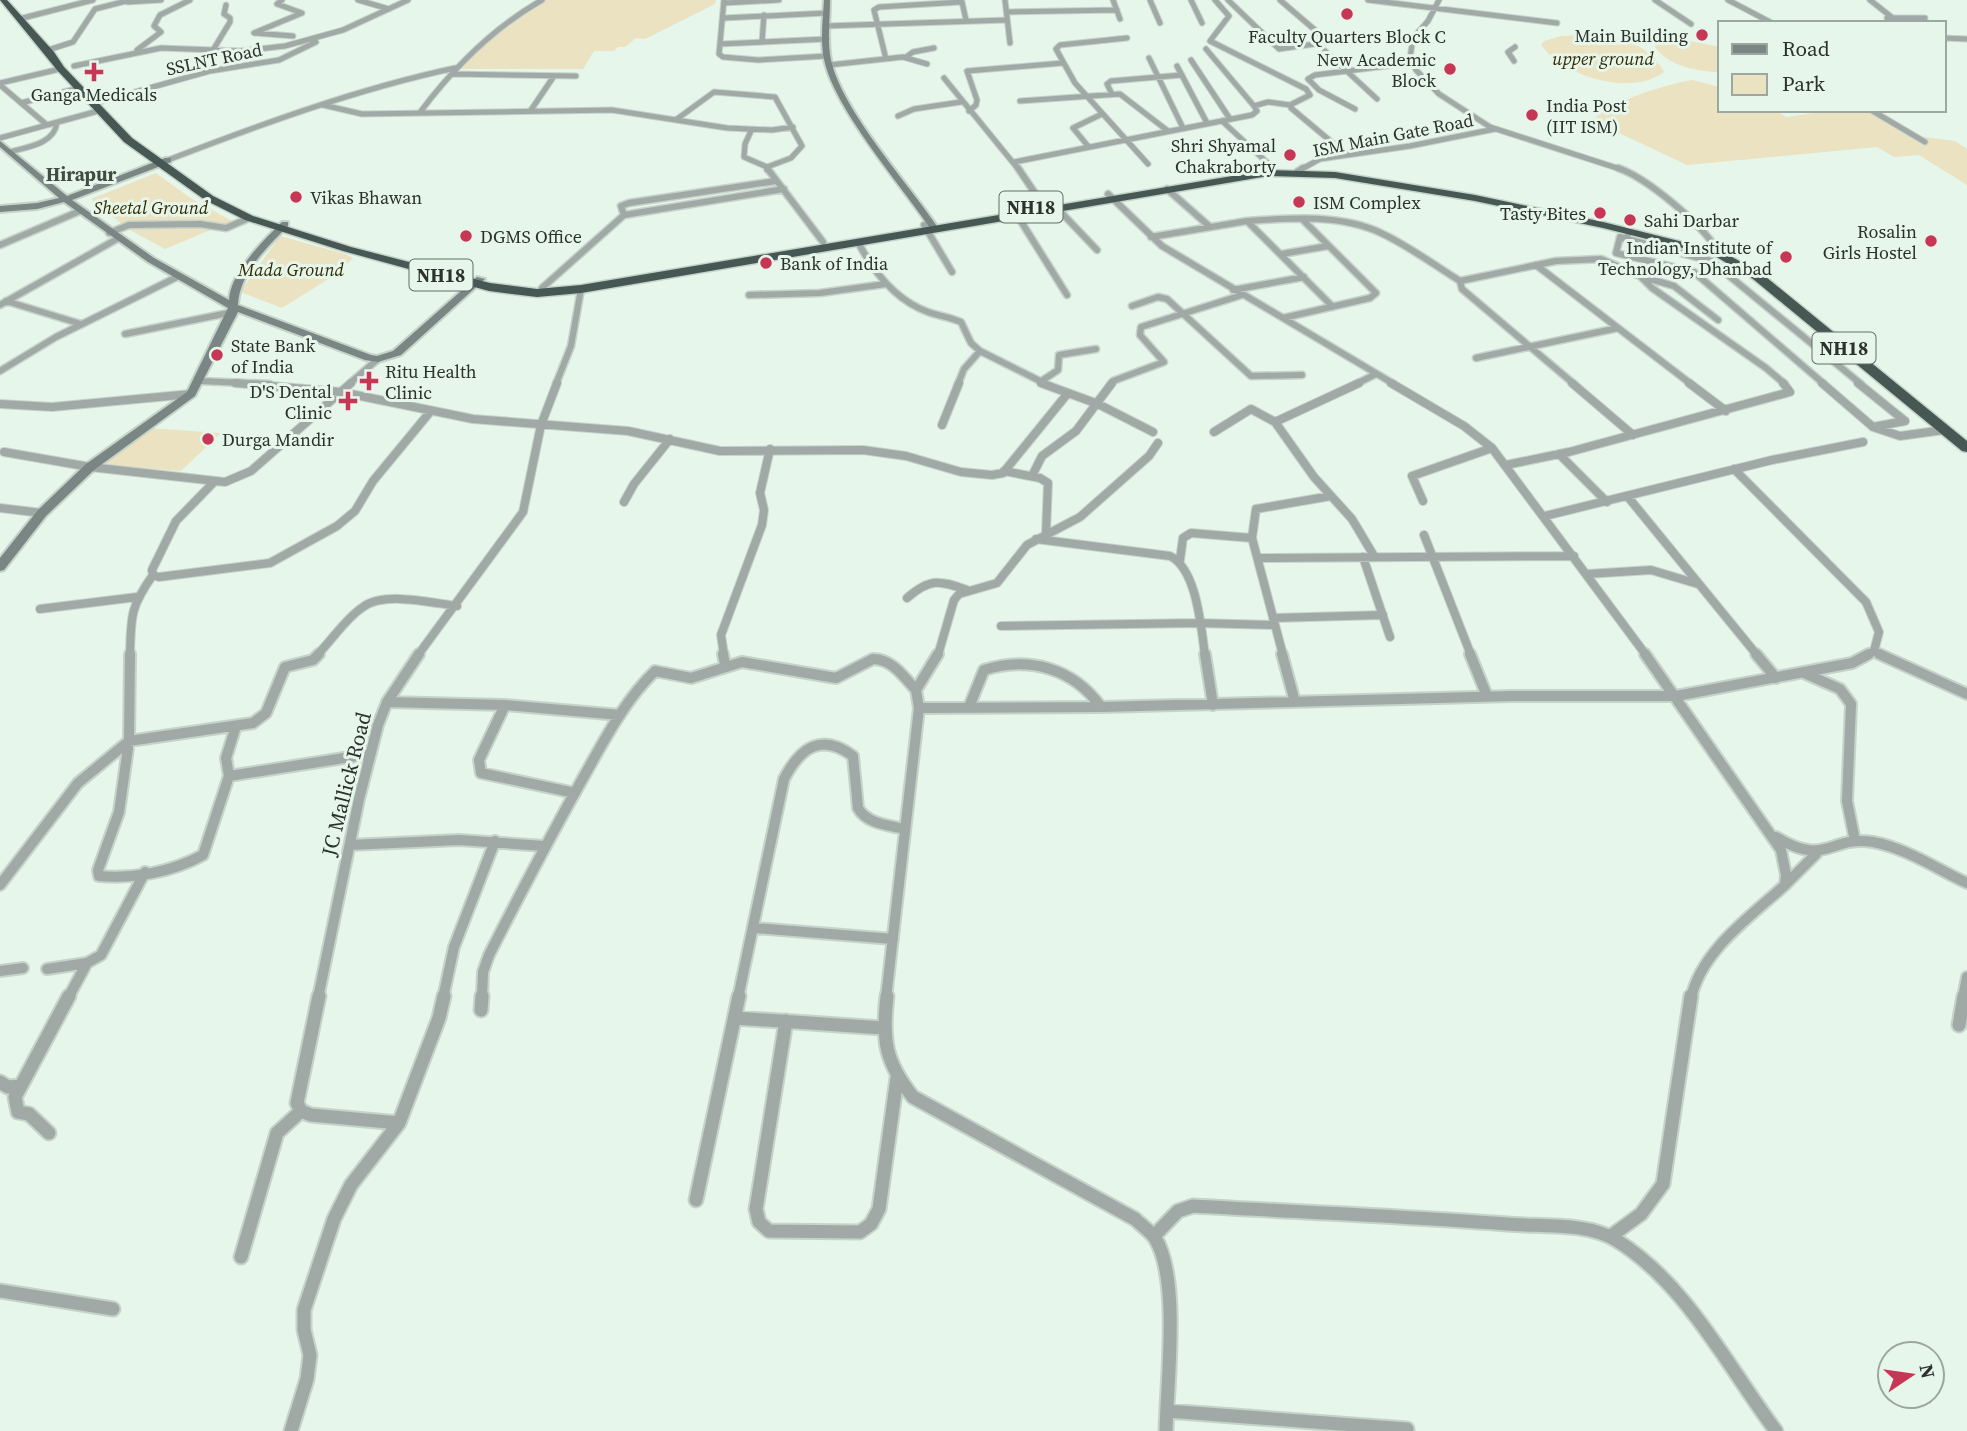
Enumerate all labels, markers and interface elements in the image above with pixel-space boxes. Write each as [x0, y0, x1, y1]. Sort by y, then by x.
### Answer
marker: Faculty Quarters Block C [1339, 6, 1355, 22]
legend [1718, 21, 1946, 112]
place label: Main Building [1575, 23, 1688, 48]
place label: Faculty Quarters Block C [1248, 24, 1446, 49]
marker: Main Building [1694, 27, 1710, 43]
text: Road [1782, 34, 1830, 63]
street label: SSLNT Road [164, 37, 264, 81]
park label: upper ground [1552, 46, 1654, 71]
place label: New Academic Block [1317, 47, 1436, 93]
marker: New Academic Block [1442, 61, 1458, 77]
marker: Ganga Medicals [86, 64, 102, 80]
text: Park [1782, 69, 1826, 98]
place label: Ganga Medicals [31, 82, 157, 107]
place label: India Post (IIT ISM) [1546, 93, 1626, 139]
street label: ISM Main Gate Road [1311, 107, 1475, 163]
marker: India Post (IIT ISM) [1524, 107, 1540, 123]
place label: Shri Shyamal Chakraborty [1171, 133, 1277, 179]
marker: Shri Shyamal Chakraborty [1282, 147, 1298, 163]
district label: Hirapur [46, 161, 116, 187]
place label: Vikas Bhawan [310, 185, 422, 210]
marker: Vikas Bhawan [288, 189, 304, 205]
place label: ISM Complex [1313, 190, 1421, 215]
road number: NH18 [1000, 192, 1062, 223]
marker: ISM Complex [1291, 194, 1307, 210]
park label: Sheetal Ground [94, 195, 209, 220]
place label: Tasty Bites [1500, 201, 1586, 226]
marker: Tasty Bites [1592, 205, 1608, 221]
place label: Sahi Darbar [1644, 208, 1739, 233]
marker: Sahi Darbar [1622, 212, 1638, 228]
place label: Rosalin Girls Hostel [1823, 219, 1917, 265]
place label: DGMS Office [480, 224, 582, 249]
marker: DGMS Office [458, 228, 474, 244]
marker: Rosalin Girls Hostel [1923, 233, 1939, 249]
place label: Indian Institute of Technology, Dhanbad [1598, 235, 1774, 281]
marker: Indian Institute of Technology, Dhanbad [1778, 249, 1794, 265]
place label: Bank of India [780, 251, 889, 276]
marker: Bank of India [758, 255, 774, 271]
park label: Mada Ground [237, 257, 345, 282]
road number: NH18 [410, 260, 472, 290]
road number: NH18 [1812, 332, 1876, 364]
place label: State Bank of India [231, 333, 316, 379]
marker: State Bank of India [209, 347, 225, 363]
place label: Ritu Health Clinic [385, 359, 477, 405]
marker: Ritu Health Clinic [359, 371, 379, 391]
place label: D'S Dental Clinic [250, 379, 332, 425]
marker: D'S Dental Clinic [338, 391, 358, 411]
place label: Durga Mandir [222, 427, 334, 452]
marker: Durga Mandir [200, 431, 216, 447]
street label: JC Mallick Road [314, 709, 378, 860]
north arrow [1876, 1340, 1946, 1410]
text: N [1913, 1362, 1942, 1381]

